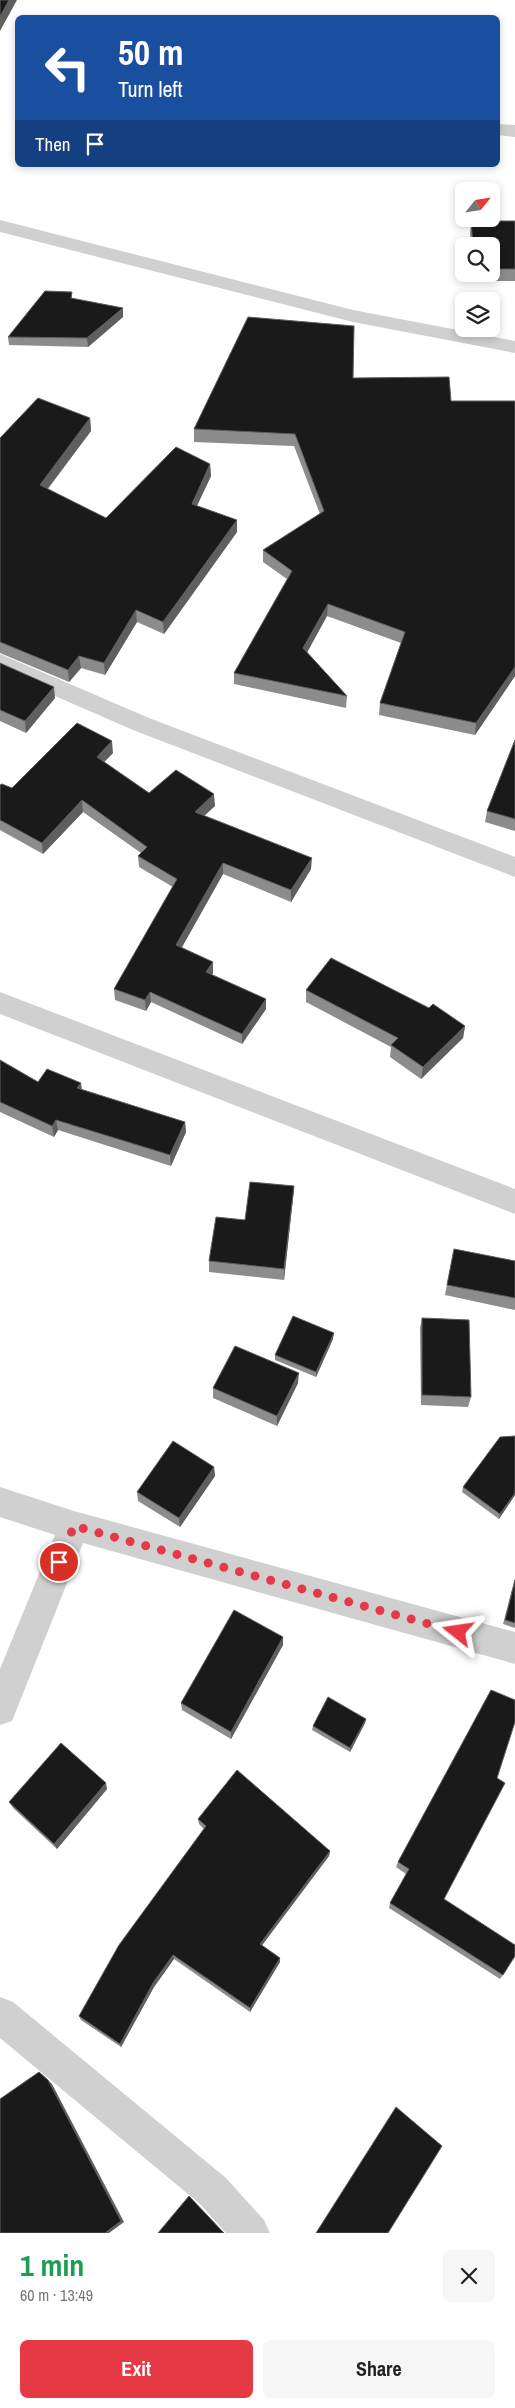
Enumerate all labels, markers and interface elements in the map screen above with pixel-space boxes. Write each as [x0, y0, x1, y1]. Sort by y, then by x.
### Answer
text: 50 m [118, 29, 183, 76]
icon: left [35, 35, 100, 100]
text: Turn left [118, 74, 183, 104]
icon: arrive [81, 130, 109, 158]
text: Then [35, 131, 71, 157]
north arrow [455, 182, 500, 228]
map controls [455, 182, 500, 337]
button: search [455, 237, 500, 282]
button: layers [455, 292, 500, 337]
pin [38, 1541, 80, 1583]
icon: arrive [45, 1548, 73, 1576]
position arrow [431, 1605, 483, 1657]
text: 1 min [20, 2245, 84, 2285]
button: close [443, 2250, 495, 2302]
text: 60 m · 13:49 [20, 2284, 93, 2306]
button: Exit [20, 2340, 253, 2398]
button: Share [263, 2340, 495, 2398]

